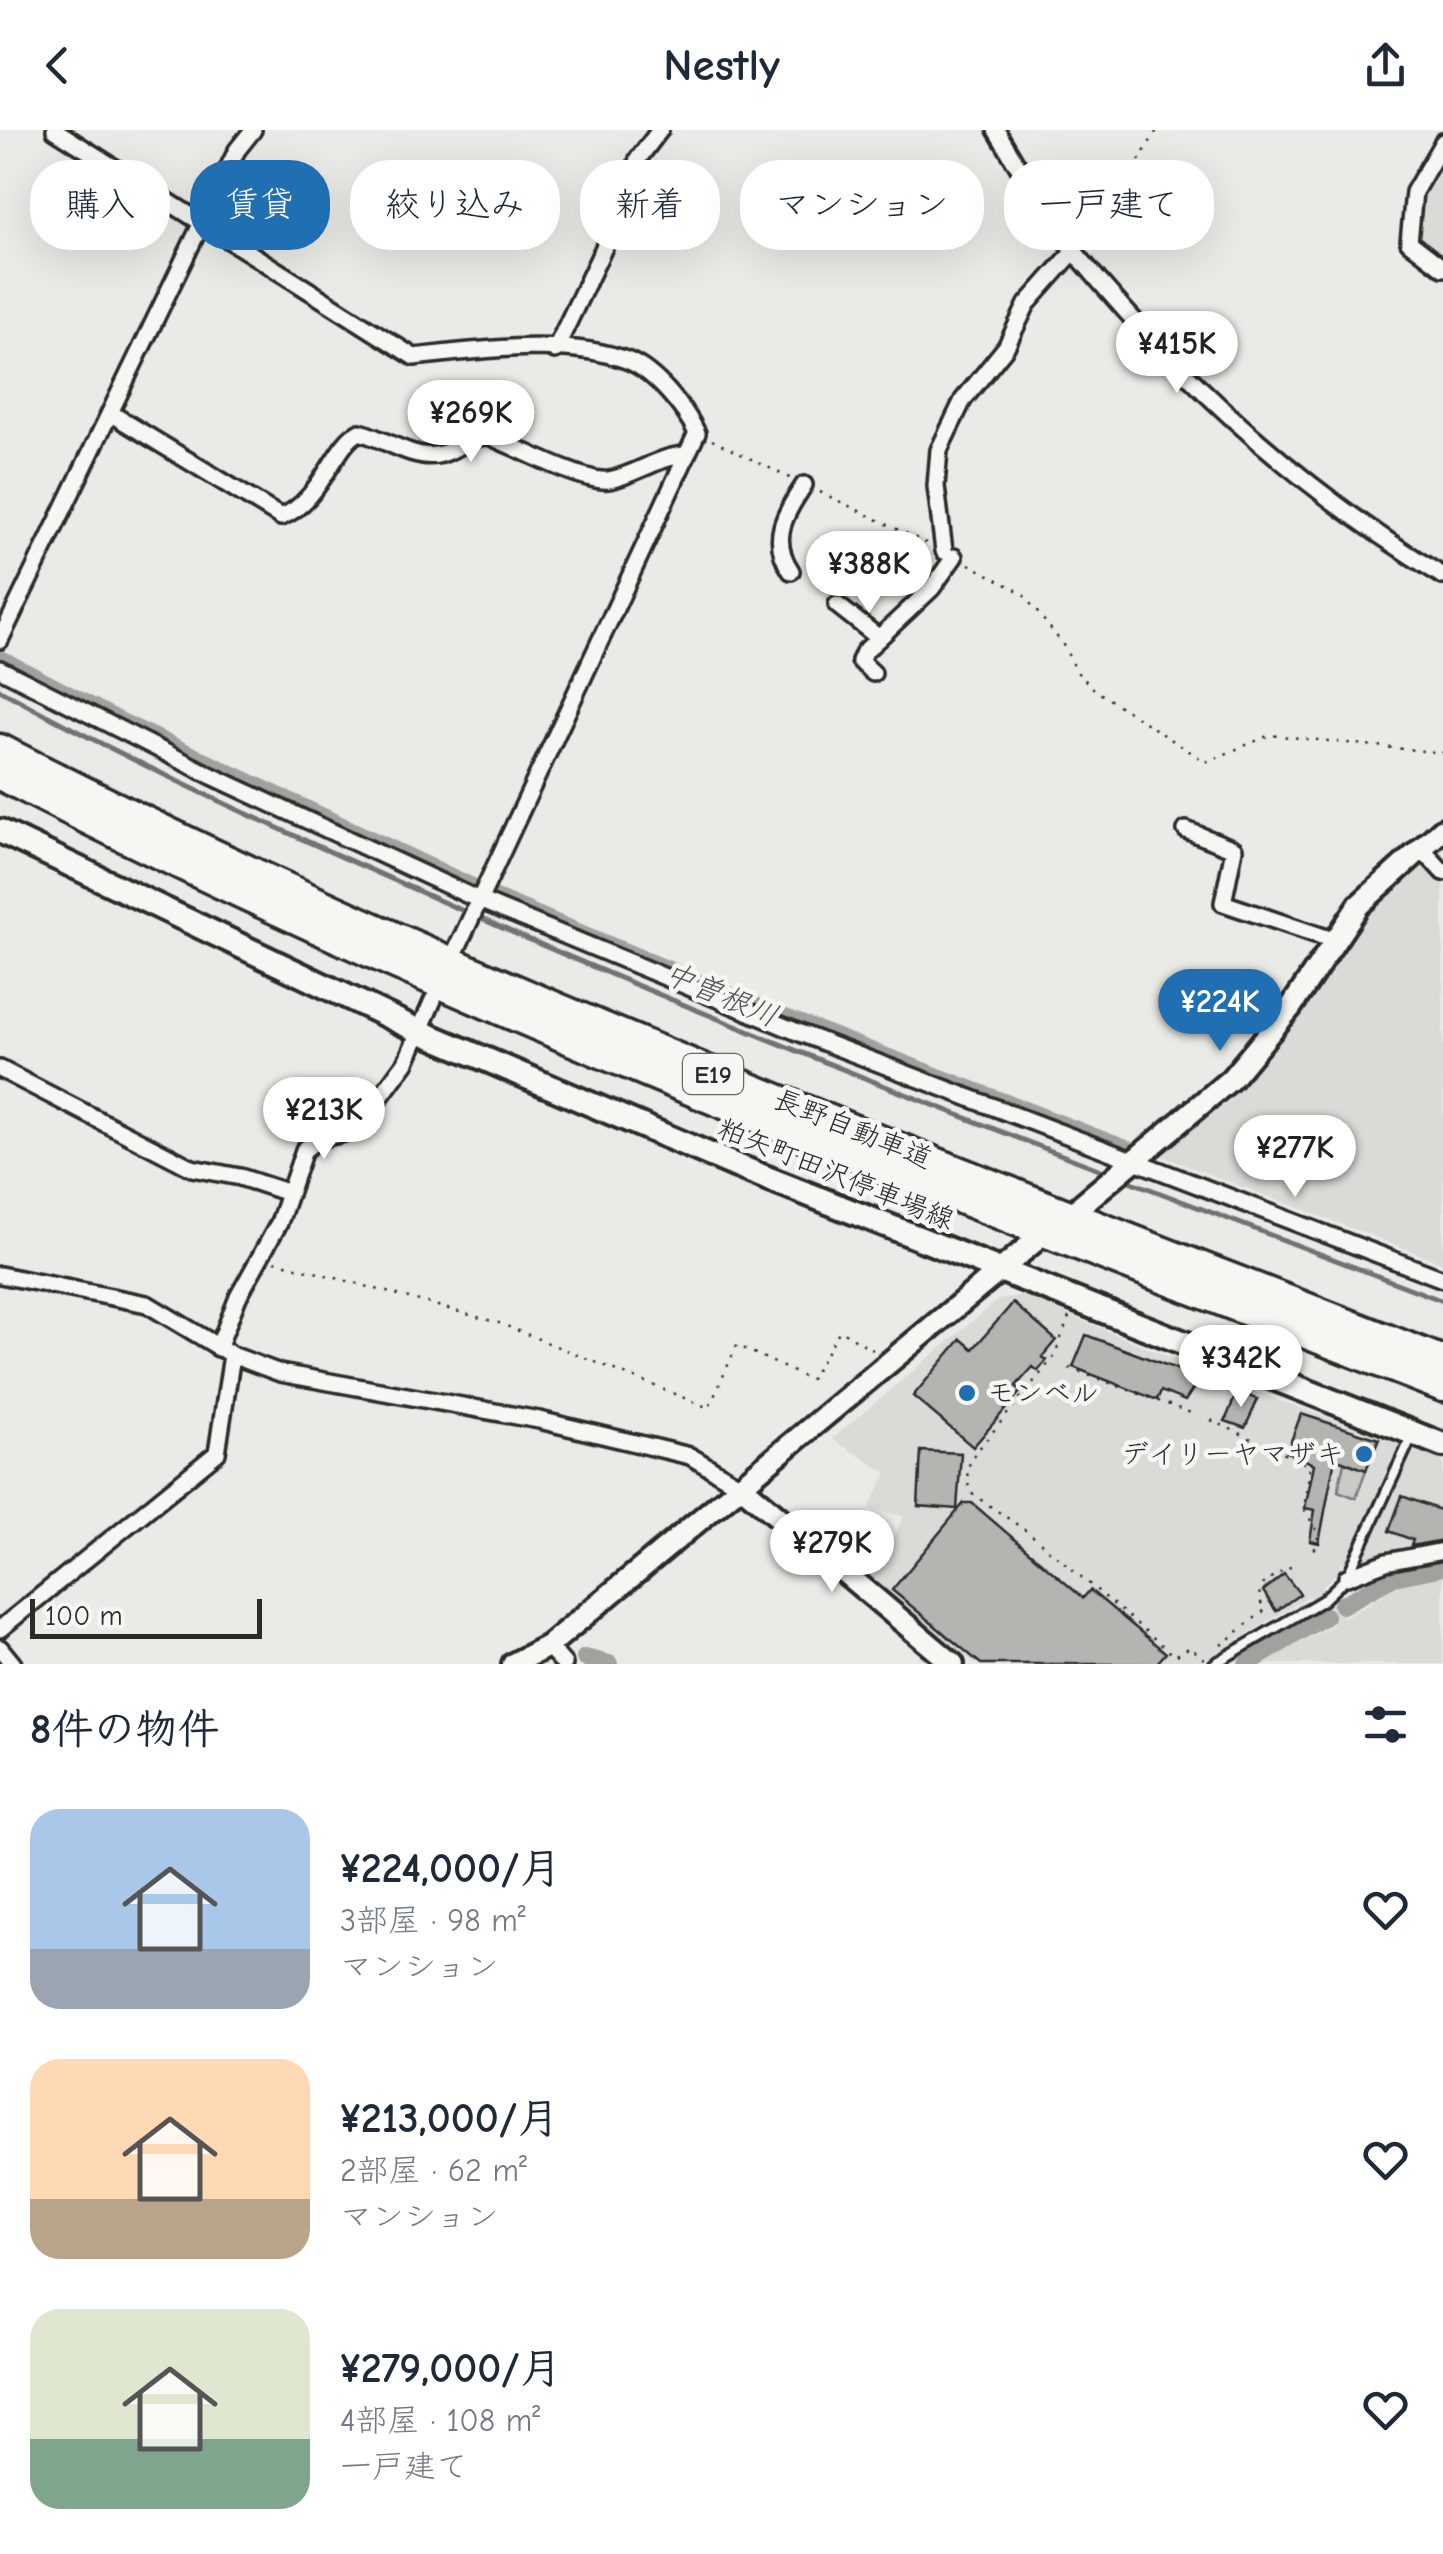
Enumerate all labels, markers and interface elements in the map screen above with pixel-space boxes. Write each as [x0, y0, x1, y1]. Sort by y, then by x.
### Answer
icon: back [30, 38, 85, 93]
icon: share [1358, 38, 1413, 93]
text: Nestly [663, 39, 780, 91]
chip: 購入 [30, 160, 170, 250]
chip: 賃貸 [190, 160, 330, 250]
chip: 絞り込み [350, 160, 560, 250]
chip: 新着 [580, 160, 720, 250]
chip: マンション [740, 160, 984, 250]
chip: 一戸建て [1004, 160, 1214, 250]
pin: ¥415K [1107, 311, 1247, 396]
text: ¥415K [1138, 325, 1216, 362]
pin: ¥269K [401, 380, 541, 465]
text: ¥269K [429, 394, 513, 431]
pin: ¥388K [799, 531, 939, 616]
text: ¥388K [828, 545, 910, 582]
water label: 中曽根川 [659, 955, 783, 1035]
pin: ¥224K [1150, 969, 1290, 1054]
text: ¥224K [1180, 983, 1260, 1020]
road number: E19 [683, 1054, 743, 1094]
pin: ¥213K [254, 1077, 394, 1162]
street label: 長野自動車道 [769, 1083, 937, 1175]
text: ¥213K [285, 1091, 363, 1128]
street label: 粕矢町田沢停車場線 [713, 1112, 959, 1236]
pin: ¥277K [1225, 1115, 1365, 1200]
text: ¥277K [1256, 1129, 1334, 1166]
pin: ¥342K [1171, 1325, 1311, 1410]
text: ¥342K [1201, 1339, 1281, 1376]
place label: モンベル [987, 1377, 1099, 1409]
marker: モンベル [956, 1382, 978, 1404]
place label: デイリーヤマザキ [1121, 1438, 1344, 1470]
marker: デイリーヤマザキ [1353, 1443, 1375, 1465]
pin: ¥279K [762, 1510, 902, 1595]
text: ¥279K [792, 1524, 872, 1561]
scale bar [30, 1594, 262, 1638]
text: 100 m [45, 1600, 123, 1632]
icon: filters [1358, 1697, 1413, 1752]
text: 8件の物件 [30, 1705, 220, 1754]
text: ¥224,000/月 [340, 1844, 561, 1893]
icon: home [110, 1849, 230, 1969]
icon: heart [1358, 1882, 1413, 1937]
text: 3部屋 · 98 m² [340, 1902, 526, 1939]
text: マンション [340, 1948, 499, 1985]
text: ¥213,000/月 [340, 2094, 559, 2143]
icon: home [110, 2099, 230, 2219]
icon: heart [1358, 2132, 1413, 2187]
text: 2部屋 · 62 m² [340, 2152, 527, 2189]
text: マンション [340, 2198, 499, 2235]
text: ¥279,000/月 [340, 2344, 562, 2393]
icon: home [110, 2349, 230, 2469]
icon: heart [1358, 2382, 1413, 2437]
text: 4部屋 · 108 m² [340, 2402, 540, 2439]
text: 一戸建て [340, 2448, 468, 2485]

